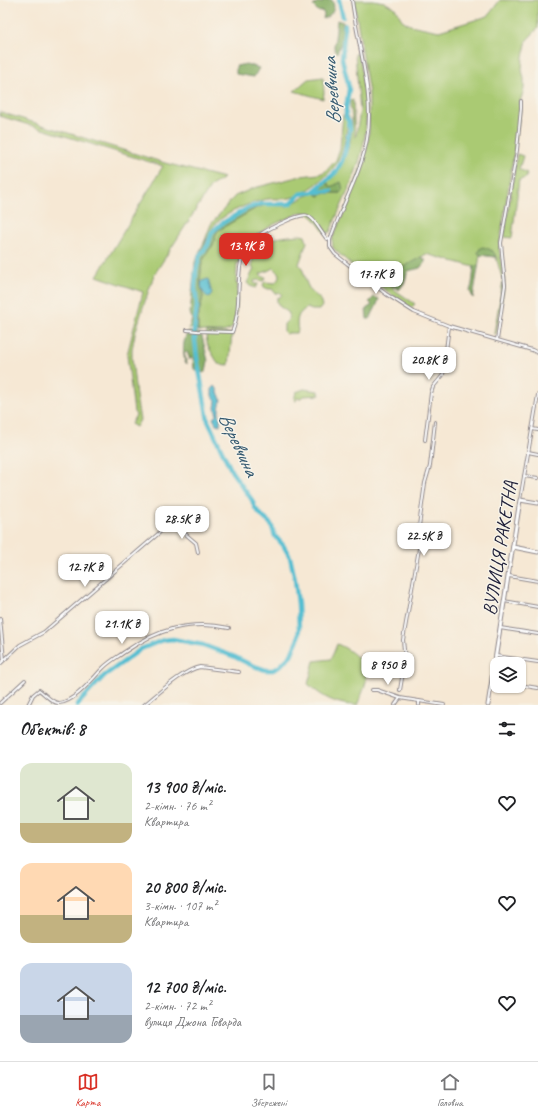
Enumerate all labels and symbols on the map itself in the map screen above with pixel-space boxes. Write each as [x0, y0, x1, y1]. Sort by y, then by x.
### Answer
water label: Веревчина [317, 54, 346, 125]
pin: 13.9K ₴ [209, 233, 283, 267]
pin: 17.7K ₴ [339, 261, 413, 295]
pin: 20.8K ₴ [392, 347, 466, 381]
water label: Веревчина [213, 409, 265, 482]
street label: ВУЛИЦЯ РАКЕТНА [478, 479, 522, 617]
pin: 28.5K ₴ [145, 506, 219, 540]
pin: 22.5K ₴ [387, 523, 461, 557]
pin: 12.7K ₴ [48, 554, 122, 588]
pin: 21.1K ₴ [85, 611, 159, 645]
pin: 8 950 ₴ [351, 652, 425, 686]

